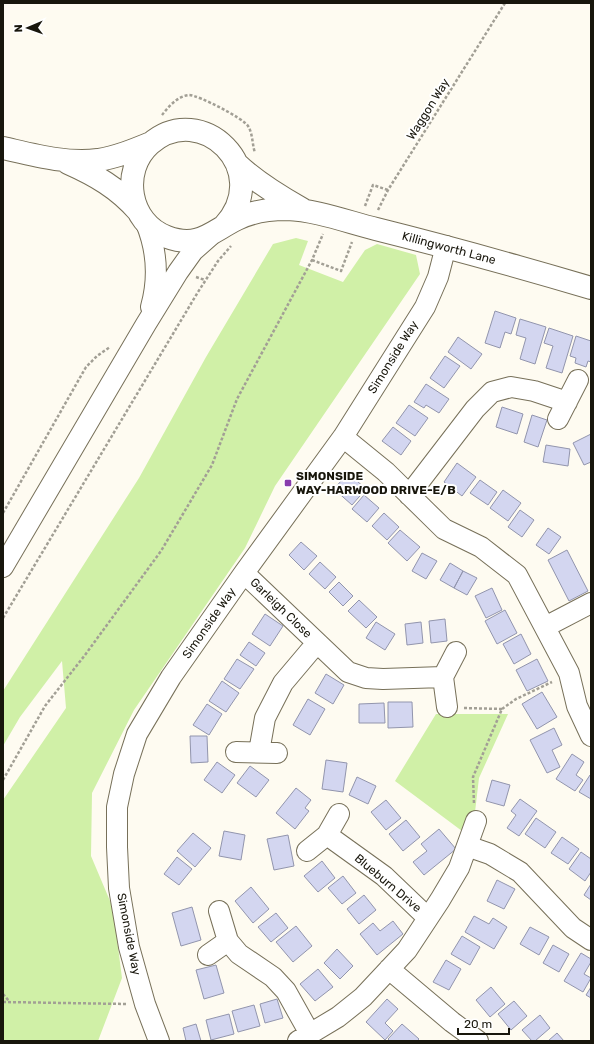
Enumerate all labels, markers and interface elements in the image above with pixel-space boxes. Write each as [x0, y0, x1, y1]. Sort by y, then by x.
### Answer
north arrow [8, 8, 48, 48]
text: N [12, 24, 25, 33]
street label: Waggon Way [404, 75, 453, 142]
street label: Killingworth Lane [401, 229, 498, 267]
street label: Simonside Way [365, 318, 421, 396]
place label: SIMONSIDE WAY-HARWOOD DRIVE-E/B [296, 469, 456, 497]
marker: SIMONSIDE WAY-HARWOOD DRIVE-E/B [283, 478, 293, 488]
street label: Garleigh Close [247, 575, 315, 641]
street label: Simonside Way [179, 585, 239, 661]
street label: Blueburn Drive [352, 851, 424, 915]
street label: Simonside Way [114, 892, 144, 977]
scale bar [458, 1010, 509, 1036]
text: 20 m [464, 1017, 492, 1031]

